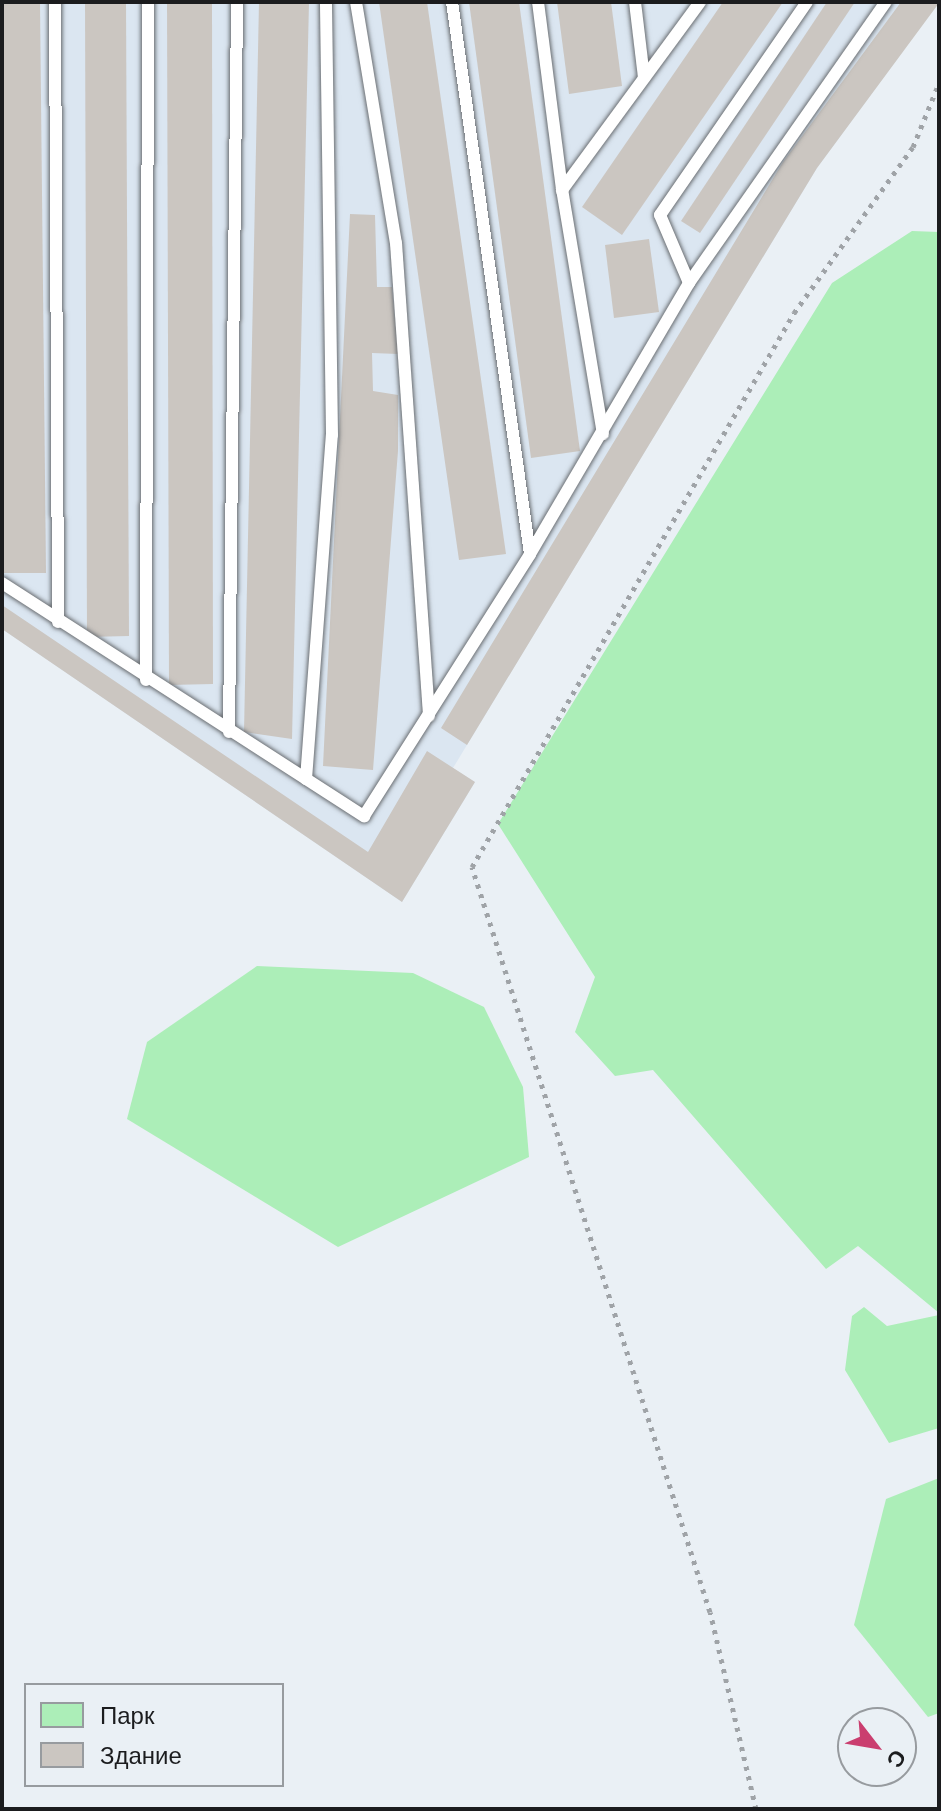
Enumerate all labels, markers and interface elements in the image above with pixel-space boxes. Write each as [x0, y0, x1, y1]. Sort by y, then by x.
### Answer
legend [24, 1683, 284, 1787]
text: Парк [100, 1700, 154, 1731]
north arrow [837, 1707, 917, 1787]
text: Здание [100, 1740, 182, 1771]
text: С [880, 1744, 913, 1773]

